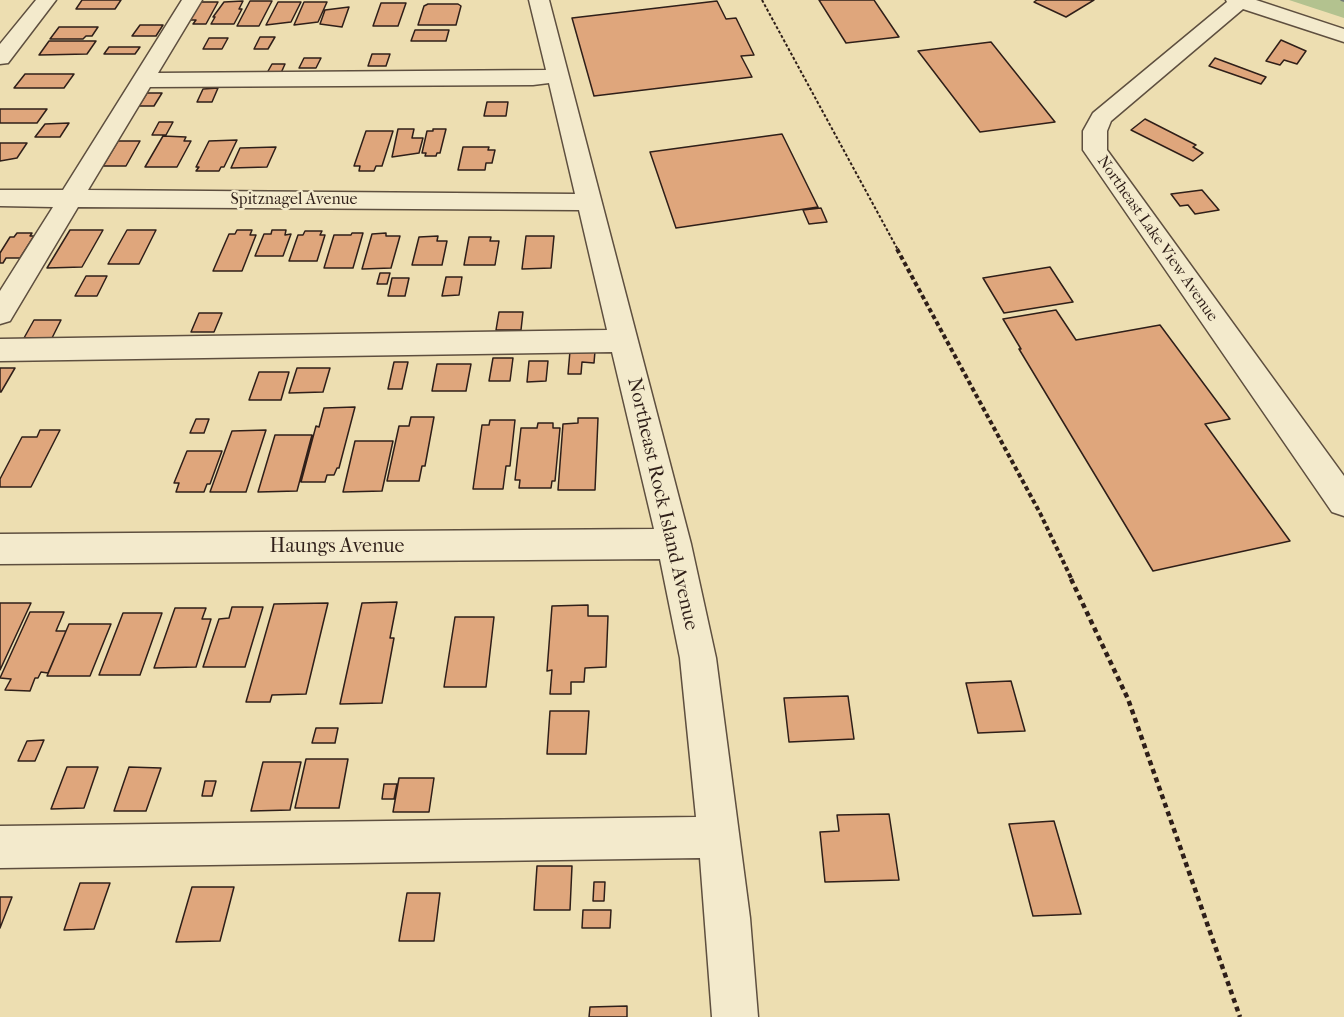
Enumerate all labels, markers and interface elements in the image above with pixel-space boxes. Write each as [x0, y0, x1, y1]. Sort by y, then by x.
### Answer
street label: Northeast Lake View Avenue [1092, 152, 1222, 326]
street label: Spitznagel Avenue [231, 190, 357, 210]
street label: Northeast Rock Island Avenue [621, 375, 703, 633]
street label: Haungs Avenue [270, 535, 404, 559]

